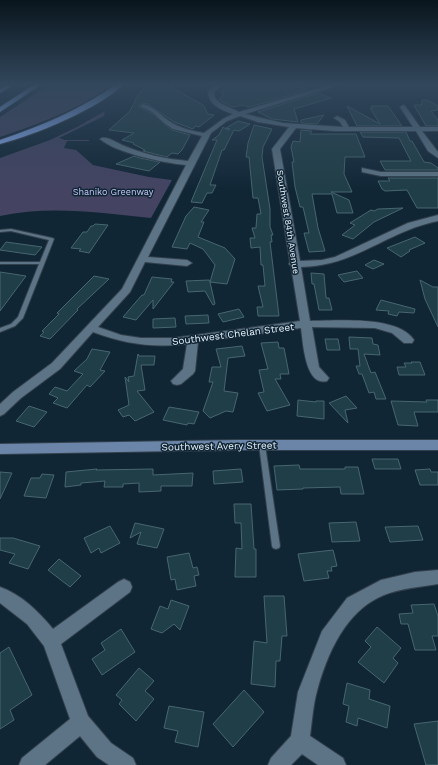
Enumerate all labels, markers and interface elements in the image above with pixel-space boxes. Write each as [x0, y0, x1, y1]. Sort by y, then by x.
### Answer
street label: Southwest 84th Avenue [275, 169, 301, 275]
park label: Shaniko Greenway [73, 187, 154, 197]
street label: Southwest Chelan Street [171, 321, 295, 347]
street label: Southwest Avery Street [161, 439, 277, 453]

